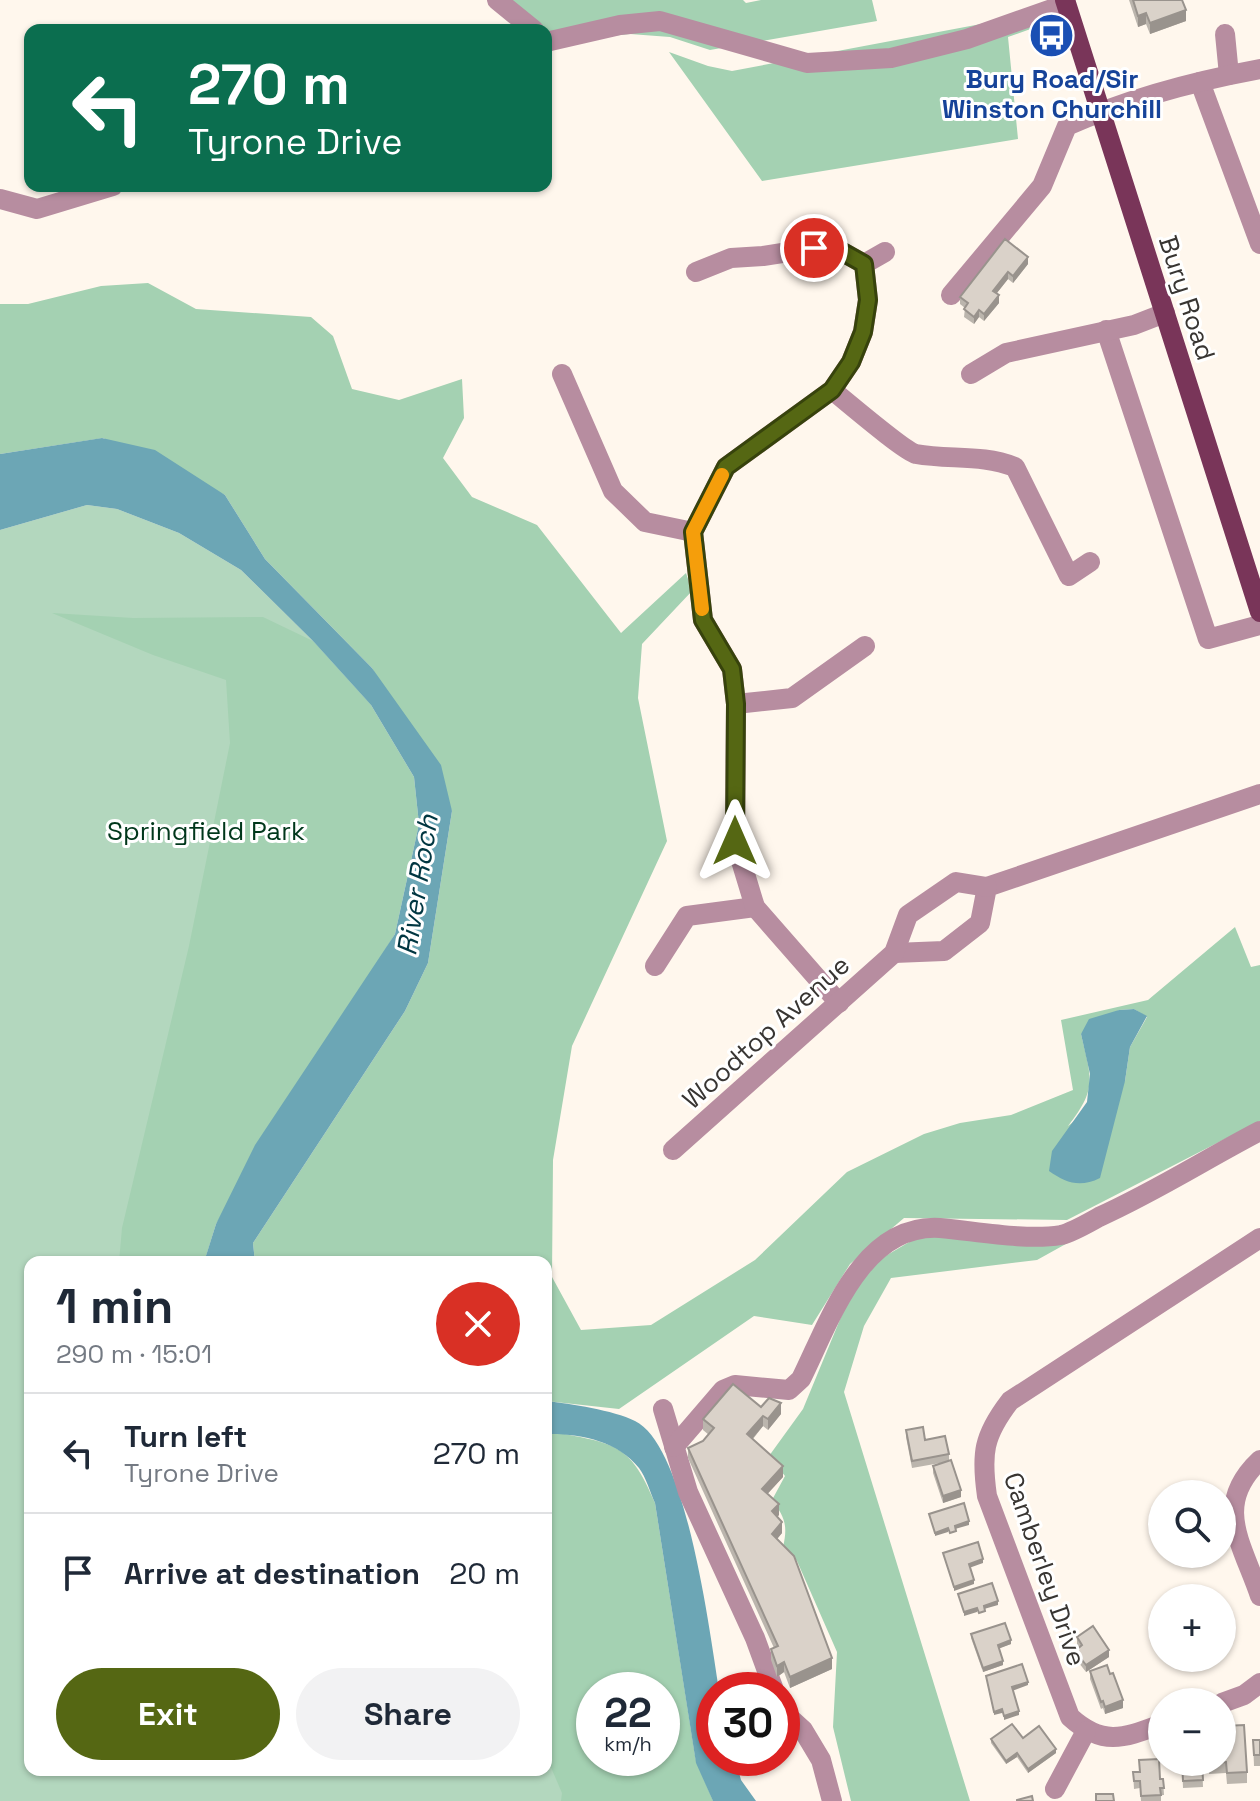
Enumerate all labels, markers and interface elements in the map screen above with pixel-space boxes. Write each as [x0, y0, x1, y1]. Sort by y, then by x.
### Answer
bus stop icon: Bury Road/Sir Winston Churchill [1028, 12, 1076, 60]
text: 270 m [188, 49, 350, 120]
icon: left [56, 56, 160, 160]
place label: Bury Road/Sir Winston Churchill [942, 62, 1162, 126]
text: Tyrone Drive [188, 119, 402, 165]
pin [780, 214, 848, 282]
icon: arrive [792, 226, 836, 270]
street label: Bury Road [1151, 231, 1223, 365]
position arrow [693, 799, 777, 883]
water label: River Roch [388, 811, 446, 958]
park label: Springfield Park [107, 814, 305, 848]
street label: Woodtop Avenue [675, 948, 857, 1116]
text: 1 min [56, 1276, 173, 1337]
button: close [436, 1282, 520, 1366]
text: 290 m · 15:01 [56, 1337, 212, 1371]
text: Turn left [124, 1417, 247, 1456]
icon: left [56, 1431, 100, 1475]
text: 270 m [433, 1434, 520, 1473]
text: Tyrone Drive [124, 1456, 279, 1490]
street label: Camberley Drive [996, 1468, 1094, 1670]
map controls [1148, 1480, 1236, 1776]
button: search [1148, 1480, 1236, 1568]
icon: arrive [56, 1551, 100, 1595]
text: Arrive at destination [124, 1554, 420, 1593]
text: 20 m [449, 1554, 520, 1593]
button: + [1148, 1584, 1236, 1672]
button: Exit [56, 1668, 280, 1760]
button: Share [296, 1668, 520, 1760]
speed limit sign: 30 [696, 1672, 800, 1776]
text: 22 [604, 1688, 652, 1739]
button: − [1148, 1688, 1236, 1776]
text: km/h [604, 1731, 652, 1757]

